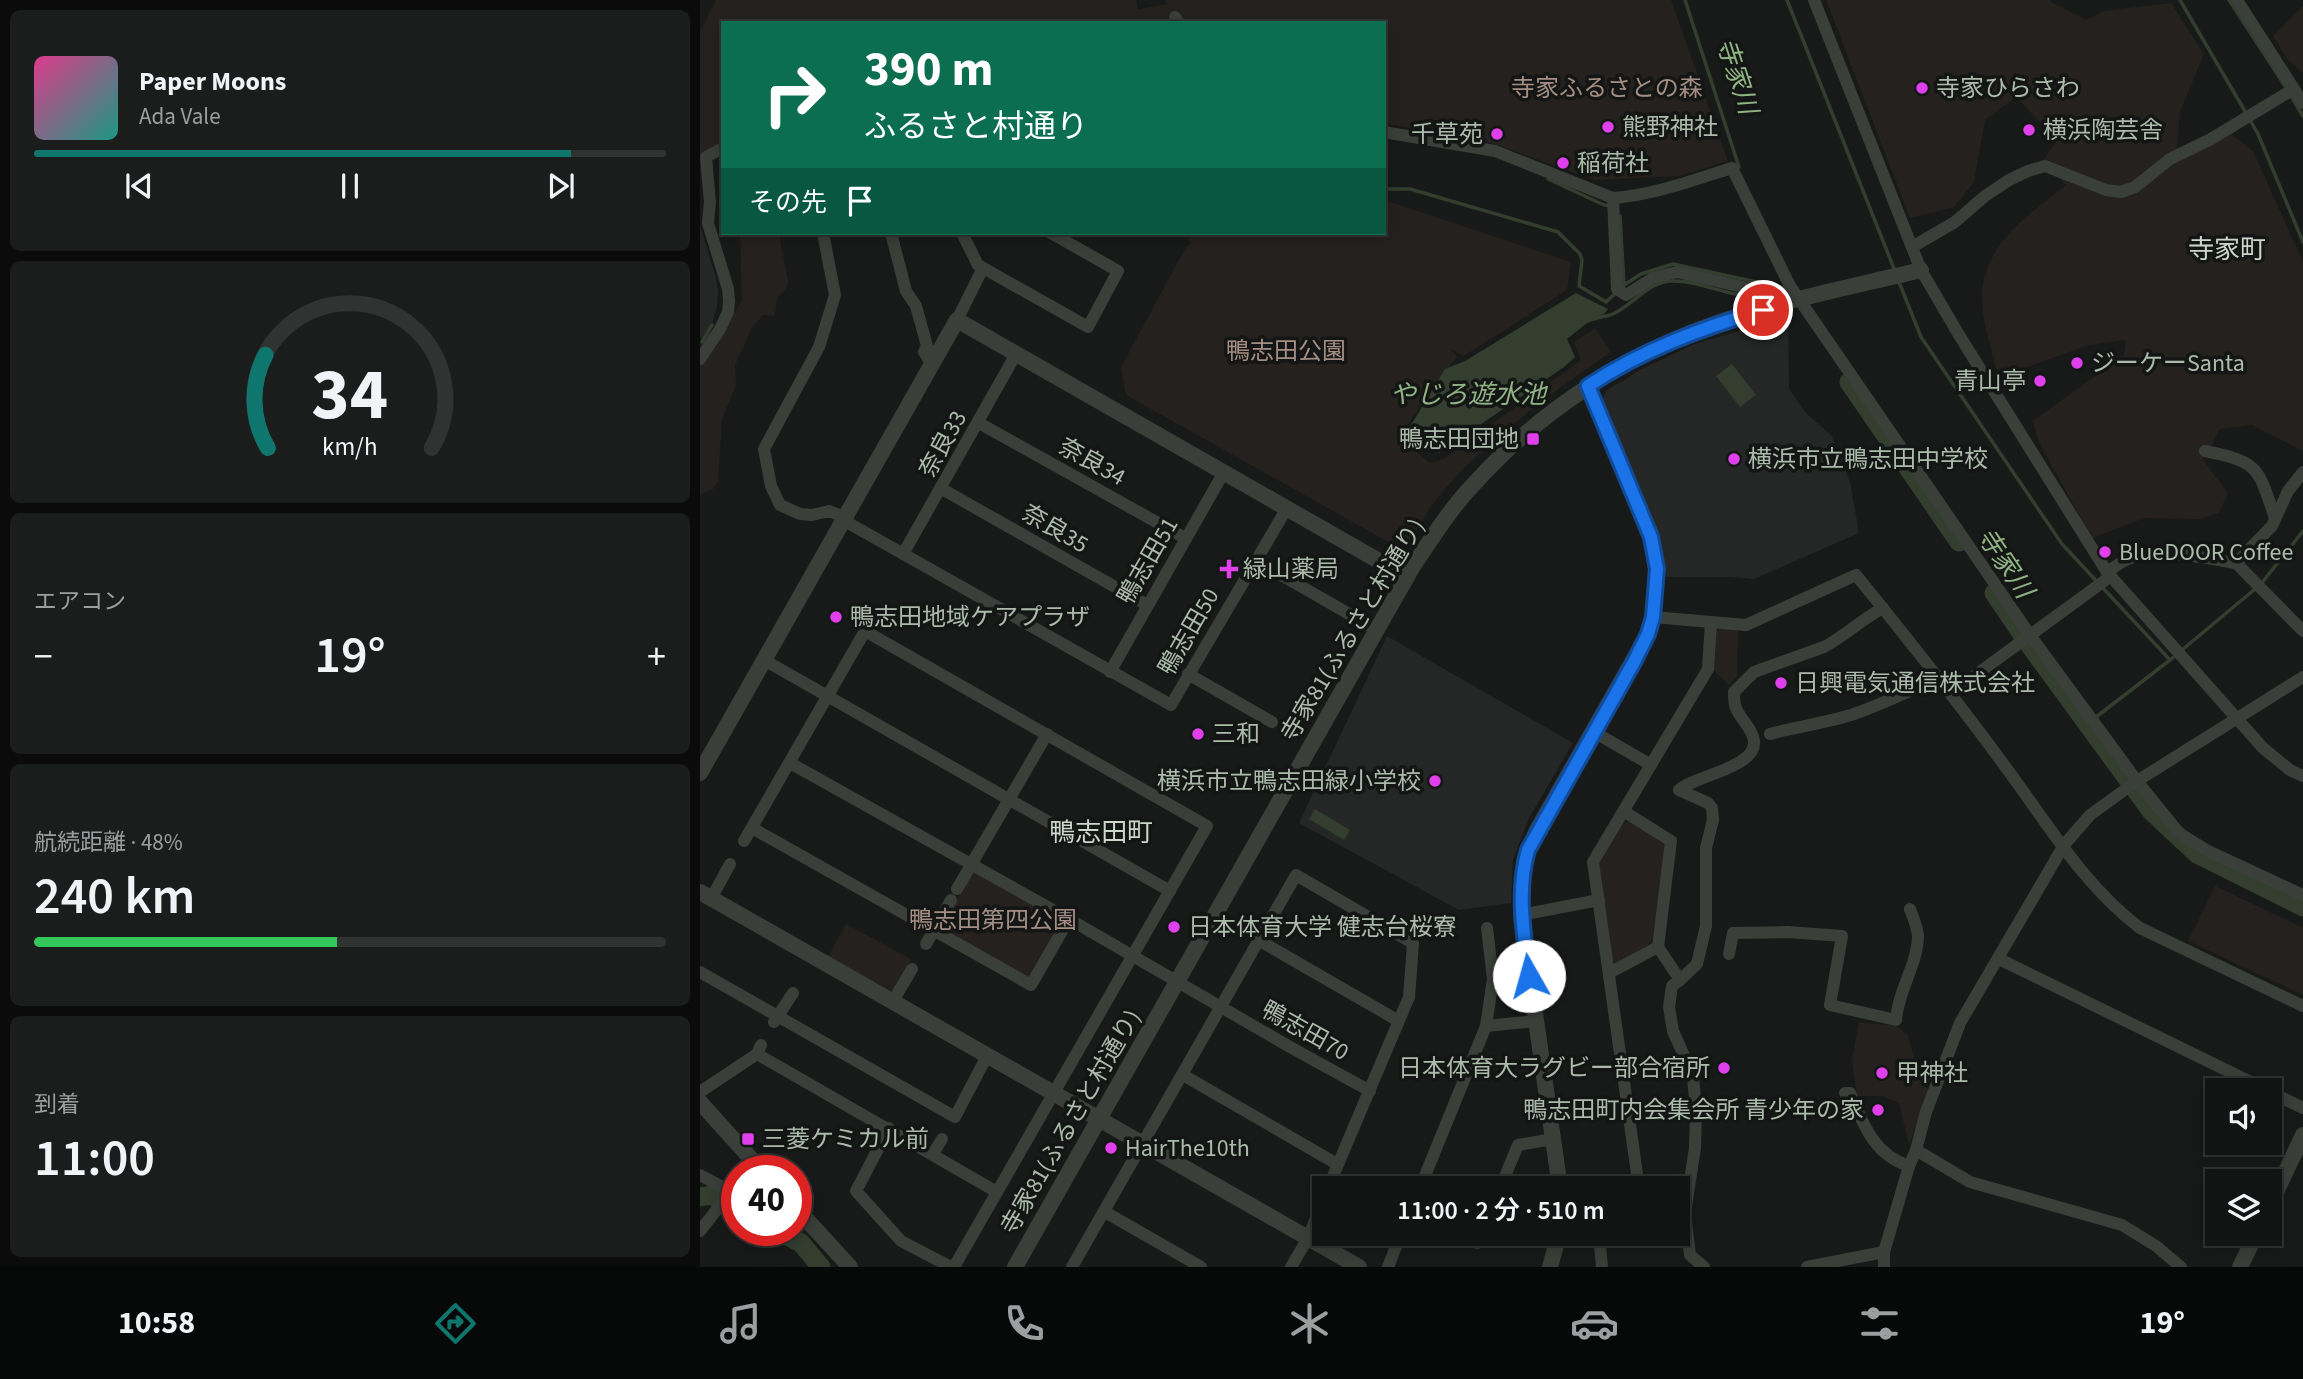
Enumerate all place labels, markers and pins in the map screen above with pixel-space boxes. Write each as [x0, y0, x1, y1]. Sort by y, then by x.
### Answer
place label: 寺家ひらさわ [1936, 71, 2080, 106]
marker: 寺家ひらさわ [1914, 80, 1930, 96]
place label: 熊野神社 [1622, 110, 1718, 145]
place label: 横浜陶芸舎 [2043, 113, 2163, 148]
place label: 千草苑 [1411, 117, 1483, 152]
marker: 熊野神社 [1600, 119, 1616, 135]
marker: 横浜陶芸舎 [2021, 122, 2037, 138]
marker: 千草苑 [1489, 126, 1505, 142]
place label: 稲荷社 [1577, 146, 1649, 181]
marker: 稲荷社 [1555, 155, 1571, 171]
pin [1733, 280, 1793, 340]
place label: ジーケーSanta [2091, 346, 2245, 381]
marker: ジーケーSanta [2069, 355, 2085, 371]
place label: 青山亭 [1954, 364, 2026, 399]
marker: 青山亭 [2032, 373, 2048, 389]
place label: 鴨志田団地 [1399, 422, 1519, 457]
marker: 鴨志田団地 [1525, 431, 1541, 447]
place label: 横浜市立鴨志田中学校 [1748, 442, 1988, 477]
marker: 横浜市立鴨志田中学校 [1726, 451, 1742, 467]
place label: BlueDOOR Coffee [2119, 535, 2293, 570]
marker: BlueDOOR Coffee [2097, 544, 2113, 560]
place label: 緑山薬局 [1243, 552, 1339, 587]
marker: 緑山薬局 [1221, 561, 1237, 577]
place label: 鴨志田地域ケアプラザ [850, 600, 1090, 635]
marker: 鴨志田地域ケアプラザ [828, 609, 844, 625]
place label: 日興電気通信株式会社 [1795, 666, 2035, 701]
marker: 日興電気通信株式会社 [1773, 675, 1789, 691]
place label: 三和 [1212, 717, 1260, 752]
marker: 三和 [1190, 726, 1206, 742]
place label: 横浜市立鴨志田緑小学校 [1157, 764, 1421, 799]
marker: 横浜市立鴨志田緑小学校 [1427, 773, 1443, 789]
place label: 日本体育大学 健志台桜寮 [1188, 910, 1457, 945]
marker: 日本体育大学 健志台桜寮 [1166, 919, 1182, 935]
place label: 日本体育大ラグビー部合宿所 [1398, 1051, 1710, 1086]
place label: 甲神社 [1896, 1056, 1968, 1091]
marker: 日本体育大ラグビー部合宿所 [1716, 1060, 1732, 1076]
marker: 甲神社 [1874, 1065, 1890, 1081]
place label: 鴨志田町内会集会所 青少年の家 [1523, 1093, 1864, 1128]
marker: 鴨志田町内会集会所 青少年の家 [1870, 1102, 1886, 1118]
place label: 三菱ケミカル前 [762, 1122, 929, 1157]
marker: 三菱ケミカル前 [740, 1131, 756, 1147]
place label: HairThe10th [1125, 1131, 1250, 1166]
marker: HairThe10th [1103, 1140, 1119, 1156]

